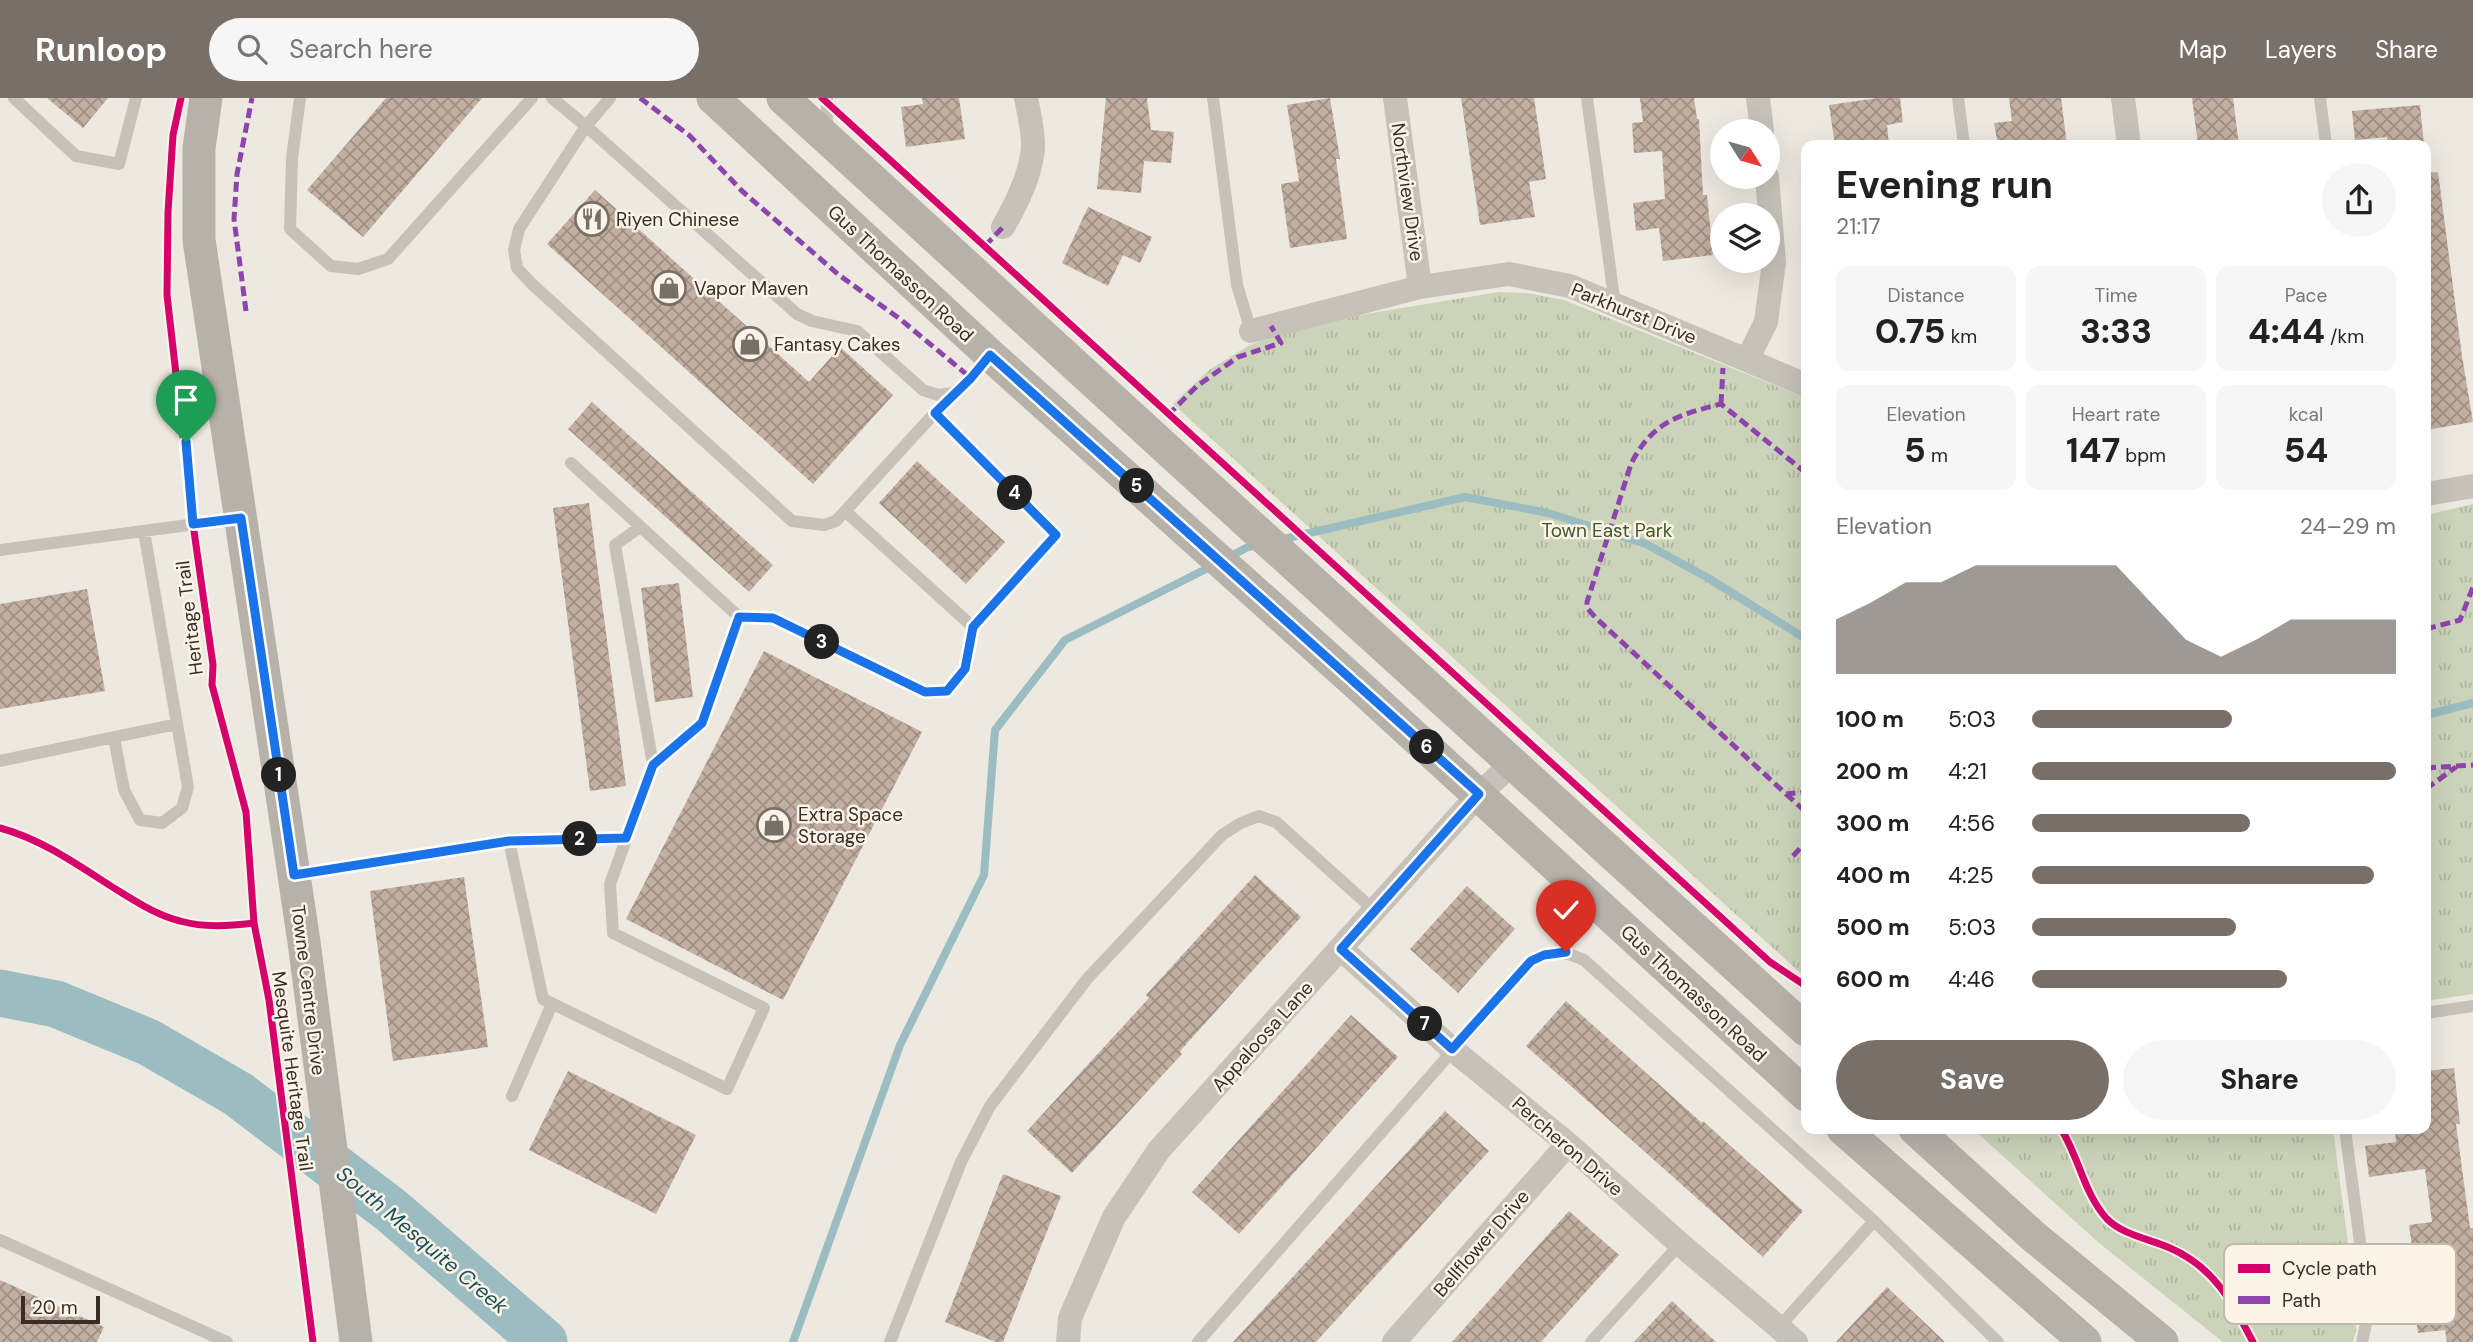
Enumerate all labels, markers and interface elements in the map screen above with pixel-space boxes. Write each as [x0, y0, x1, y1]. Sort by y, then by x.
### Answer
search box [209, 18, 699, 81]
text: Runloop [35, 28, 167, 71]
icon: search [233, 30, 271, 68]
text: Search here [289, 32, 433, 66]
text: Map [2179, 34, 2227, 65]
text: Layers [2265, 34, 2337, 65]
text: Share [2375, 34, 2438, 65]
north arrow [1710, 119, 1780, 189]
map controls [1710, 119, 1780, 273]
street label: Northview Drive [1385, 121, 1430, 263]
text: Evening run [1836, 160, 2053, 210]
button: share [2322, 163, 2396, 237]
street label: Gus Thomasson Road [822, 199, 979, 347]
restaurant icon: Riyen Chinese [573, 200, 611, 238]
button: layers [1710, 203, 1780, 273]
place label: Riyen Chinese [616, 207, 739, 232]
text: 21:17 [1836, 211, 1881, 241]
shop icon: Vapor Maven [650, 269, 688, 307]
place label: Vapor Maven [694, 276, 808, 301]
street label: Parkhurst Drive [1567, 277, 1700, 350]
text: Distance [1887, 283, 1965, 308]
text: Time [2095, 283, 2137, 308]
text: Pace [2285, 283, 2327, 308]
text: 0.75 [1875, 308, 1946, 354]
text: 3:33 [2080, 308, 2152, 354]
text: 4:44 [2248, 308, 2325, 354]
text: km [1946, 324, 1977, 349]
text: /km [2325, 324, 2364, 349]
shop icon: Fantasy Cakes [731, 325, 769, 363]
place label: Fantasy Cakes [774, 332, 900, 357]
pin [156, 370, 216, 442]
icon: arrive [167, 381, 205, 419]
text: Elevation [1886, 402, 1966, 427]
text: Heart rate [2072, 402, 2160, 427]
text: kcal [2289, 402, 2323, 427]
text: 5 [1904, 427, 1926, 473]
text: 147 [2066, 427, 2120, 473]
text: 54 [2284, 427, 2328, 473]
text: m [1926, 443, 1948, 468]
text: bpm [2120, 443, 2166, 468]
pin: 5 [1120, 468, 1154, 504]
text: 5 [1131, 473, 1142, 498]
pin: 4 [998, 476, 1032, 510]
text: 4 [1008, 480, 1021, 505]
text: Elevation [1836, 511, 1932, 541]
text: 24–29 m [2300, 511, 2396, 541]
park label: Town East Park [1542, 518, 1673, 543]
street label: Heritage Trail [170, 559, 209, 676]
pin: 3 [804, 624, 840, 660]
text: 3 [816, 629, 827, 654]
text: 100 m [1836, 704, 1904, 734]
text: 5:03 [1948, 704, 1996, 734]
pin: 6 [1410, 730, 1444, 764]
text: 6 [1420, 734, 1433, 759]
text: 200 m [1836, 756, 1909, 786]
text: 4:21 [1948, 756, 1987, 786]
pin: 1 [262, 758, 296, 792]
text: 1 [275, 762, 282, 787]
place label: Extra Space Storage [798, 802, 903, 849]
shop icon: Extra Space Storage [755, 806, 793, 844]
text: 300 m [1836, 808, 1909, 838]
text: 4:56 [1948, 808, 1995, 838]
pin: 2 [562, 822, 598, 856]
text: 2 [574, 826, 585, 851]
text: 400 m [1836, 860, 1910, 890]
text: 4:25 [1948, 860, 1994, 890]
pin [1536, 880, 1596, 952]
icon: check [1547, 891, 1585, 929]
street label: Towne Centre Drive [286, 903, 331, 1077]
text: 500 m [1836, 912, 1910, 942]
text: 5:03 [1948, 912, 1996, 942]
street label: Gus Thomasson Road [1615, 919, 1772, 1067]
text: 600 m [1836, 964, 1910, 994]
text: 4:46 [1948, 964, 1995, 994]
street label: Mesquite Heritage Trail [266, 969, 319, 1173]
street label: Appaloosa Lane [1206, 976, 1319, 1097]
pin: 7 [1408, 1006, 1442, 1042]
text: 7 [1419, 1011, 1430, 1036]
button: Save [1836, 1040, 2109, 1120]
button: Share [2123, 1040, 2396, 1120]
street label: Percheron Drive [1507, 1091, 1628, 1202]
water label: South Mesquite Creek [330, 1160, 514, 1320]
street label: Bellflower Drive [1428, 1184, 1535, 1302]
legend [2224, 1244, 2456, 1324]
text: Cycle path [2282, 1256, 2377, 1281]
text: Path [2282, 1288, 2321, 1313]
scale bar [21, 1293, 100, 1325]
text: 20 m [32, 1295, 78, 1320]

